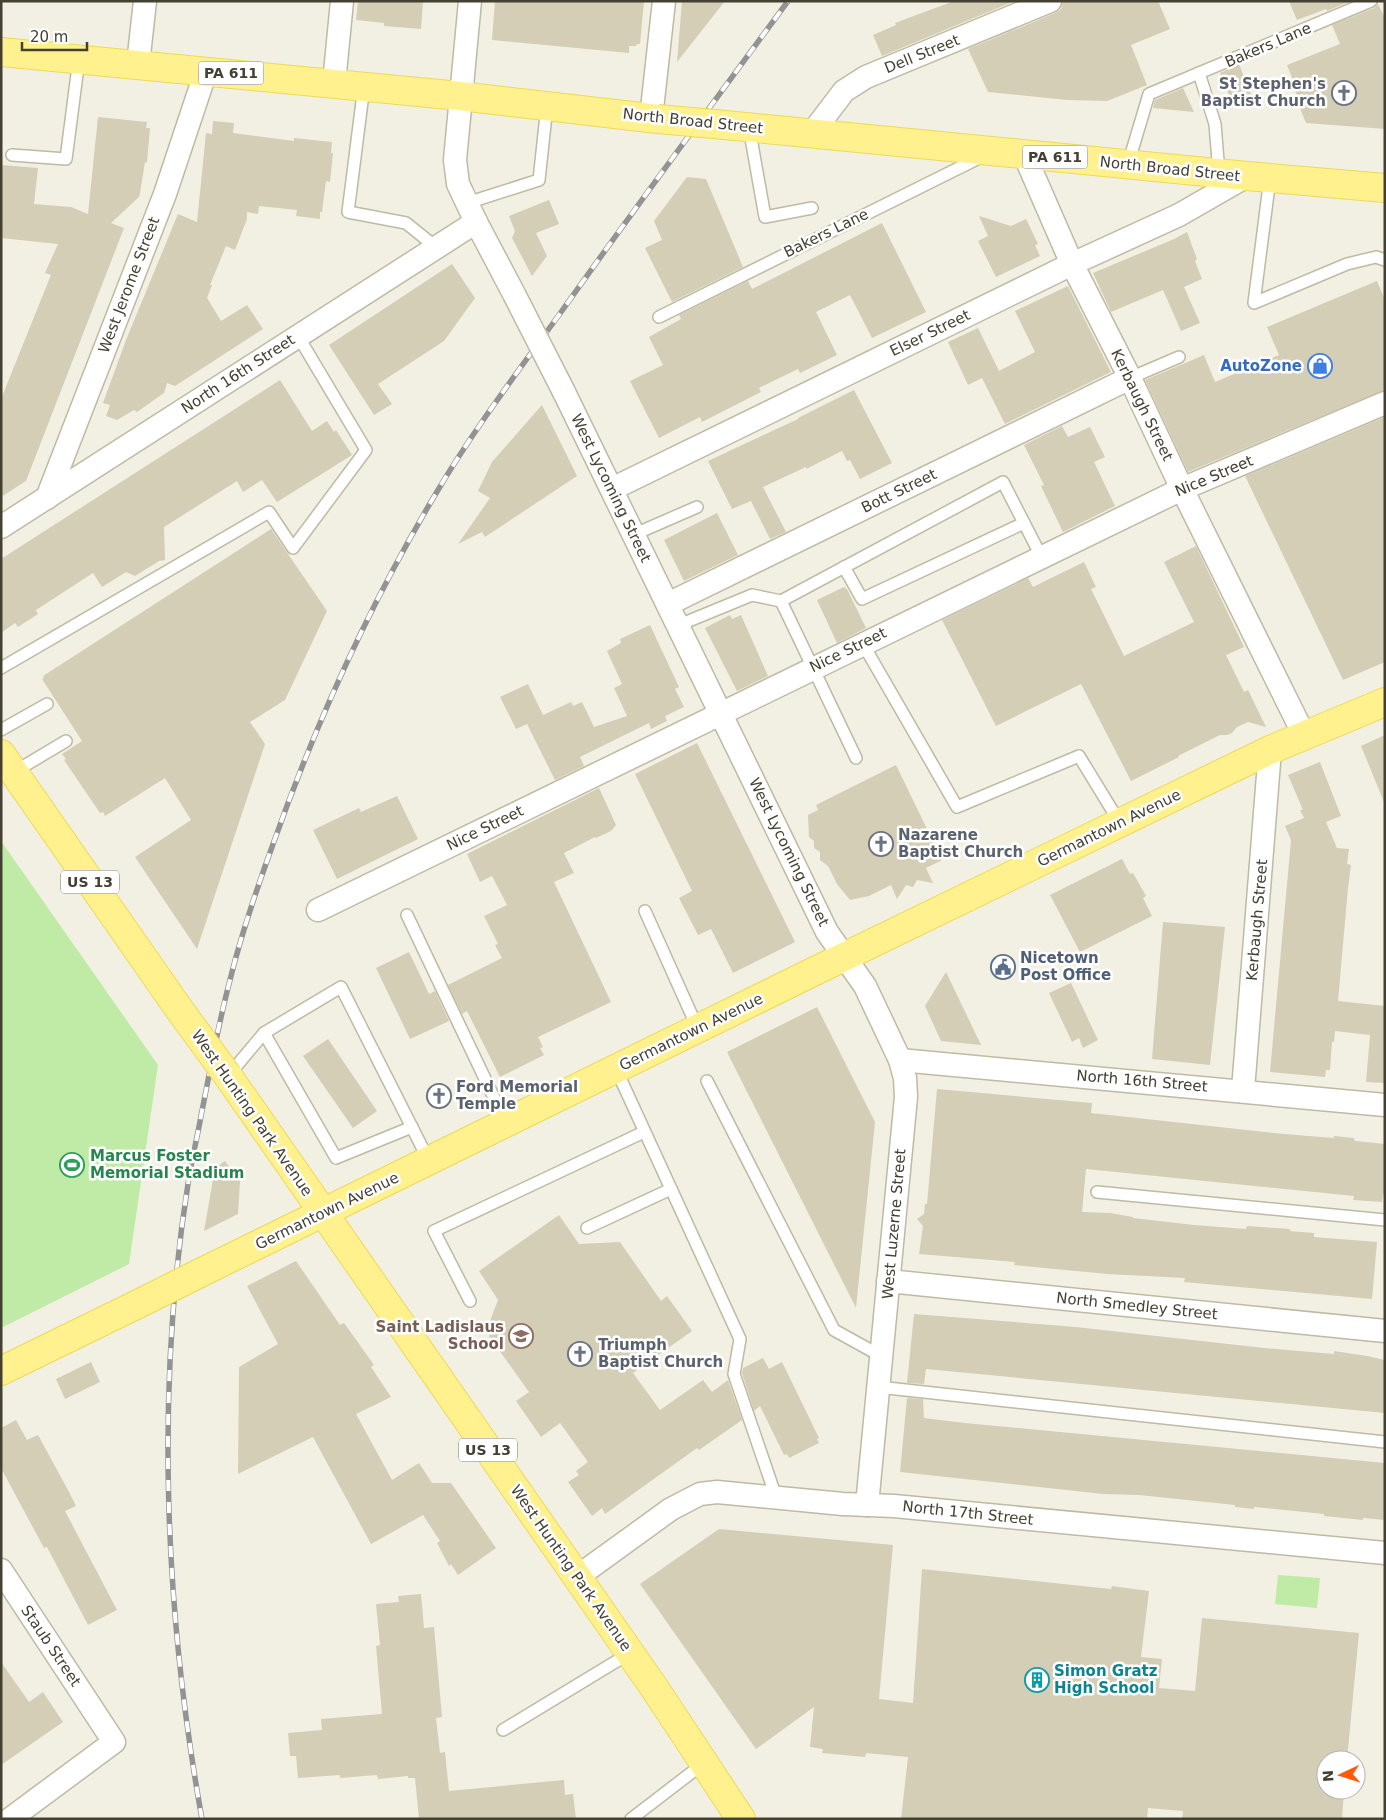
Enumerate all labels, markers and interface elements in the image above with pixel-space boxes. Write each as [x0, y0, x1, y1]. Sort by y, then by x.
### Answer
street label: Bakers Lane [1222, 19, 1314, 71]
scale bar [22, 20, 88, 52]
text: 20 m [30, 28, 68, 46]
street label: Dell Street [882, 31, 962, 77]
road number: PA 611 [198, 62, 264, 84]
place label: St Stephen's Baptist Church [1201, 75, 1326, 110]
church icon: St Stephen's Baptist Church [1331, 80, 1357, 106]
street label: North Broad Street [622, 105, 764, 137]
road number: PA 611 [1022, 146, 1088, 168]
street label: North Broad Street [1099, 153, 1241, 185]
street label: Bakers Lane [781, 205, 871, 261]
street label: West Jerome Street [95, 214, 163, 356]
street label: Elser Street [887, 306, 973, 360]
street label: North 16th Street [178, 331, 298, 417]
street label: Kerbaugh Street [1107, 346, 1177, 464]
shop icon: AutoZone [1307, 353, 1333, 379]
place label: AutoZone [1220, 357, 1302, 375]
street label: West Lycoming Street [567, 411, 655, 565]
street label: Nice Street [1172, 451, 1256, 501]
street label: Bott Street [858, 465, 940, 517]
street label: Nice Street [807, 624, 889, 676]
street label: West Lycoming Street [745, 775, 833, 929]
street label: Germantown Avenue [1034, 785, 1184, 871]
street label: Nice Street [444, 802, 526, 854]
place label: Nazarene Baptist Church [898, 826, 1023, 861]
church icon: Nazarene Baptist Church [868, 831, 894, 857]
street label: Kerbaugh Street [1243, 858, 1271, 982]
road number: US 13 [61, 870, 119, 894]
place label: Nicetown Post Office [1020, 949, 1111, 984]
public building icon: Nicetown Post Office [990, 954, 1016, 980]
street label: Germantown Avenue [616, 989, 766, 1075]
street label: West Hunting Park Avenue [188, 1026, 316, 1200]
street label: North 16th Street [1076, 1066, 1208, 1096]
place label: Ford Memorial Temple [456, 1078, 578, 1113]
church icon: Ford Memorial Temple [426, 1083, 452, 1109]
place label: Marcus Foster Memorial Stadium [90, 1147, 244, 1182]
street label: West Luzerne Street [878, 1148, 910, 1300]
sports icon: Marcus Foster Memorial Stadium [59, 1152, 85, 1178]
street label: Germantown Avenue [252, 1168, 402, 1254]
street label: North Smedley Street [1055, 1289, 1219, 1323]
place label: Saint Ladislaus School [376, 1318, 504, 1353]
school or university icon: Saint Ladislaus School [508, 1323, 534, 1349]
place label: Triumph Baptist Church [598, 1336, 723, 1371]
church icon: Triumph Baptist Church [567, 1341, 593, 1367]
road number: US 13 [459, 1438, 517, 1462]
street label: West Hunting Park Avenue [507, 1481, 635, 1655]
street label: North 17th Street [902, 1497, 1034, 1529]
street label: Staub Street [17, 1602, 85, 1690]
place label: Simon Gratz High School [1054, 1662, 1158, 1697]
building icon: Simon Gratz High School [1024, 1667, 1050, 1693]
north arrow [1316, 1750, 1366, 1800]
text: N [1320, 1770, 1336, 1782]

